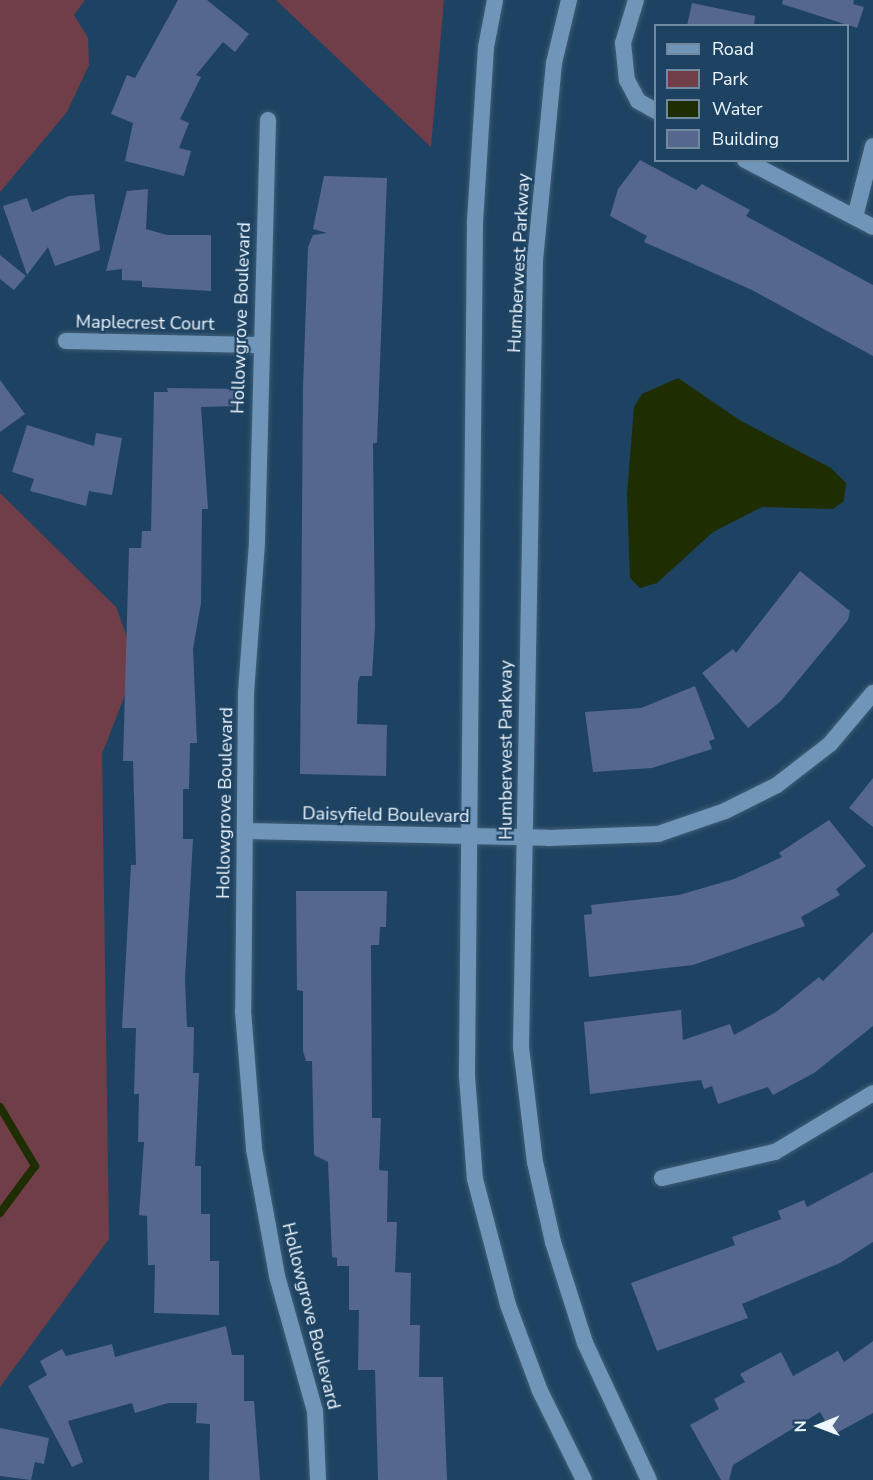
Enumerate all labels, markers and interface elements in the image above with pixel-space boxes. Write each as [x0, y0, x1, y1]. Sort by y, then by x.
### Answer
legend [654, 24, 849, 162]
text: Road [712, 37, 754, 61]
text: Park [712, 67, 748, 91]
text: Water [712, 97, 763, 121]
text: Building [712, 127, 779, 151]
street label: Humberwest Parkway [504, 173, 534, 353]
street label: Hollowgrove Boulevard [227, 222, 255, 414]
street label: Maplecrest Court [75, 311, 215, 335]
street label: Humberwest Parkway [495, 660, 517, 840]
street label: Hollowgrove Boulevard [213, 707, 237, 899]
street label: Daisyfield Boulevard [302, 803, 470, 827]
street label: Hollowgrove Boulevard [277, 1220, 345, 1412]
north arrow [789, 1396, 849, 1456]
text: N [790, 1420, 812, 1432]

